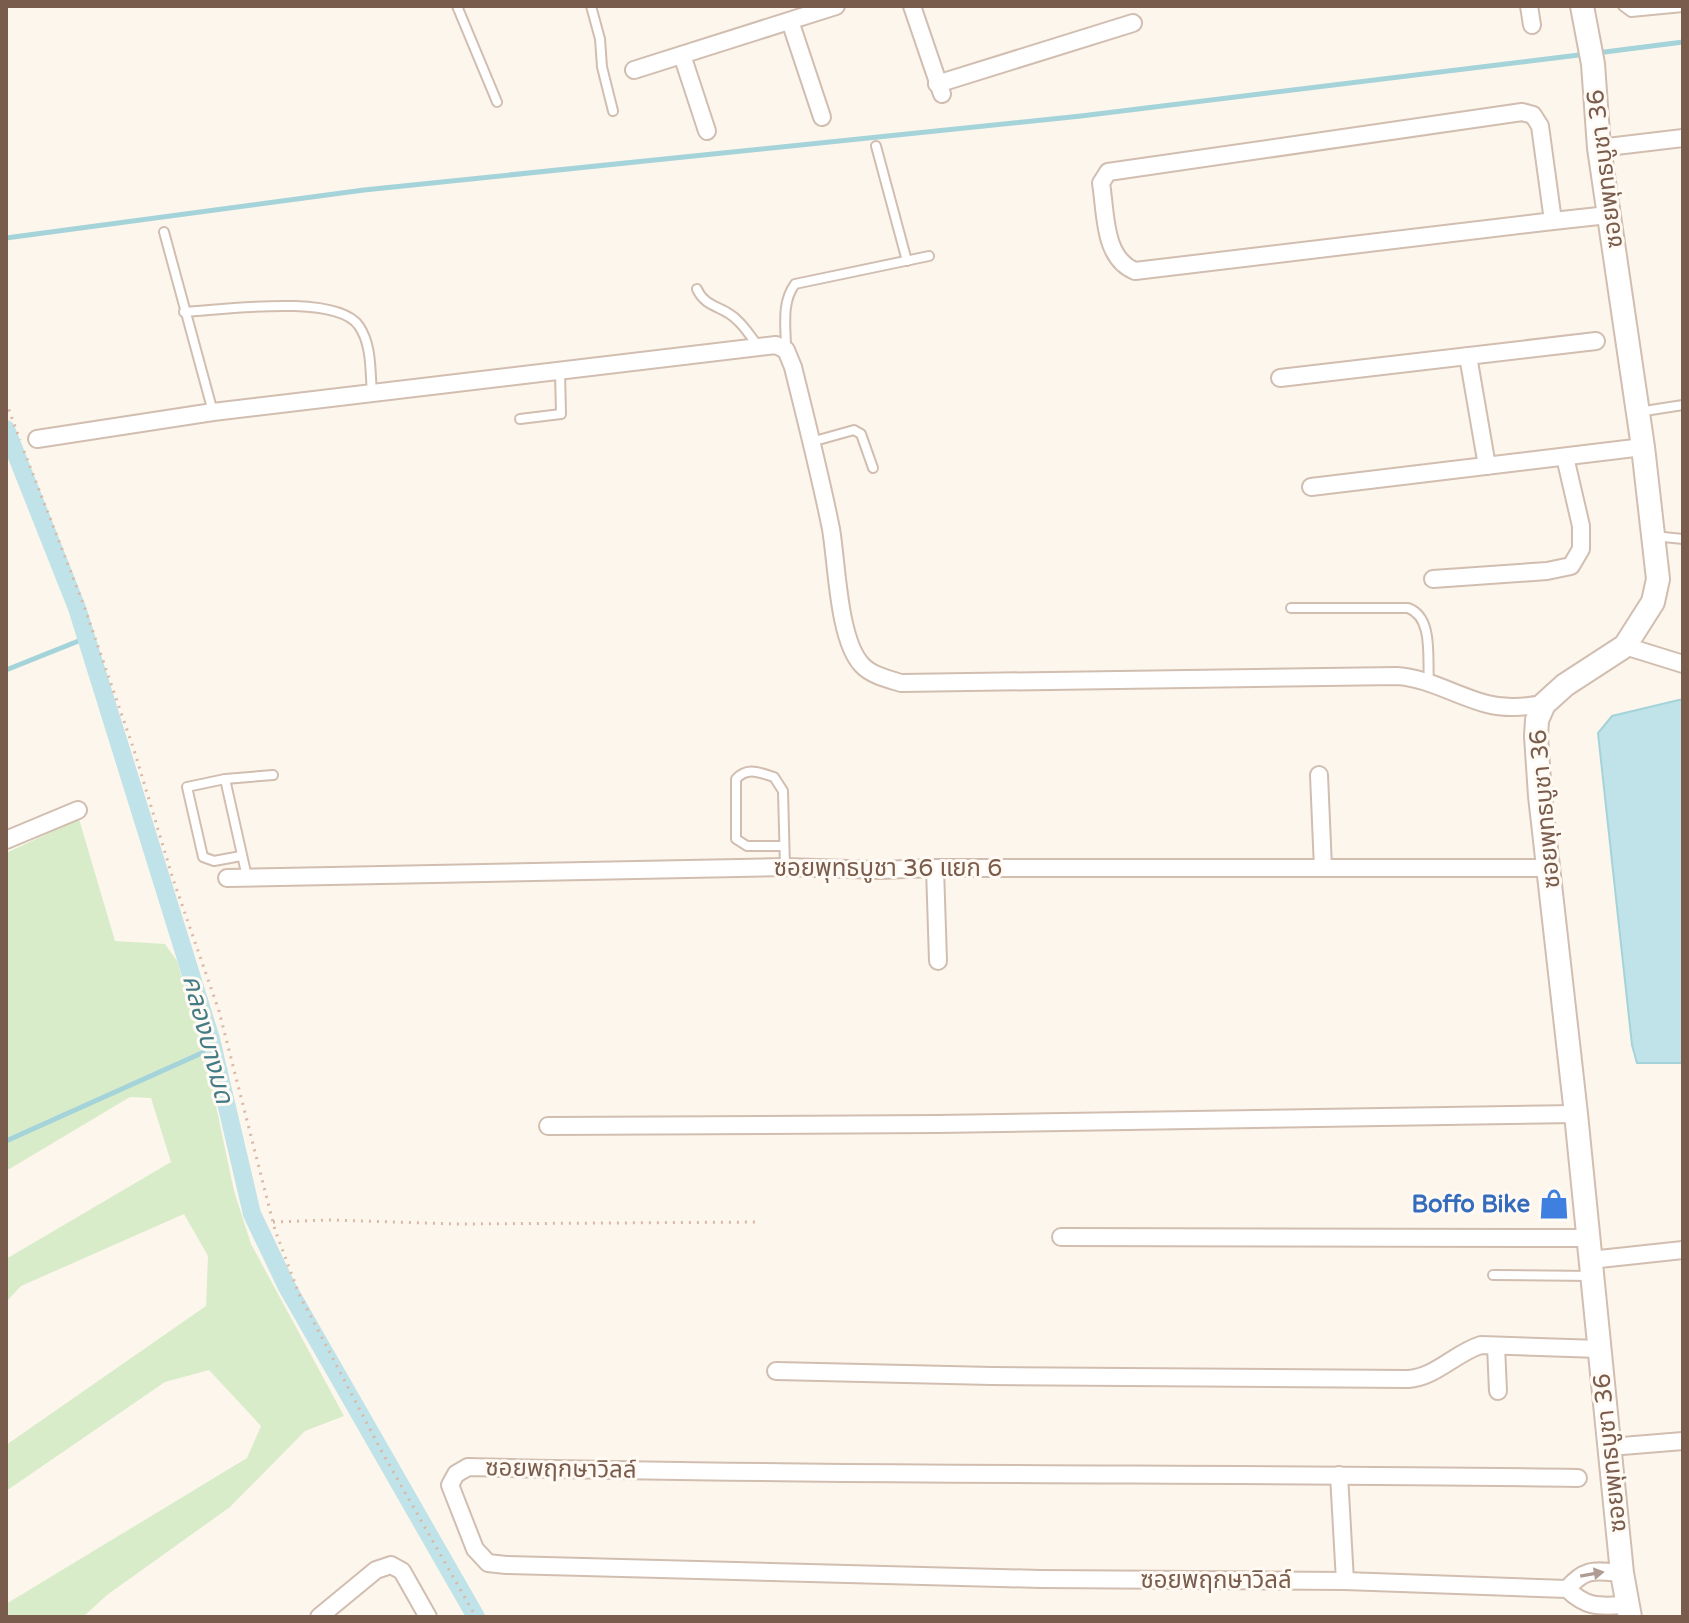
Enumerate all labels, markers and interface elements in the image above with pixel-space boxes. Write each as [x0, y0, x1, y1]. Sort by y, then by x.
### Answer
street label: ซอยพุทธบูชา 36 [1581, 88, 1629, 250]
street label: ซอยพุทธบูชา 36 [1524, 728, 1566, 890]
street label: ซอยพุทธบูชา 36 แยก 6 [774, 854, 1002, 883]
water label: คลองบางมด [176, 971, 240, 1108]
shop icon: Boffo Bike [1537, 1187, 1571, 1221]
place label: Boffo Bike [1411, 1190, 1530, 1219]
street label: ซอยพุทธบูชา 36 [1587, 1372, 1633, 1534]
street label: ซอยพฤกษาวิลล์ [485, 1453, 637, 1485]
street label: ซอยพฤกษาวิลล์ [1140, 1566, 1292, 1595]
one-way arrow [1579, 1567, 1604, 1580]

